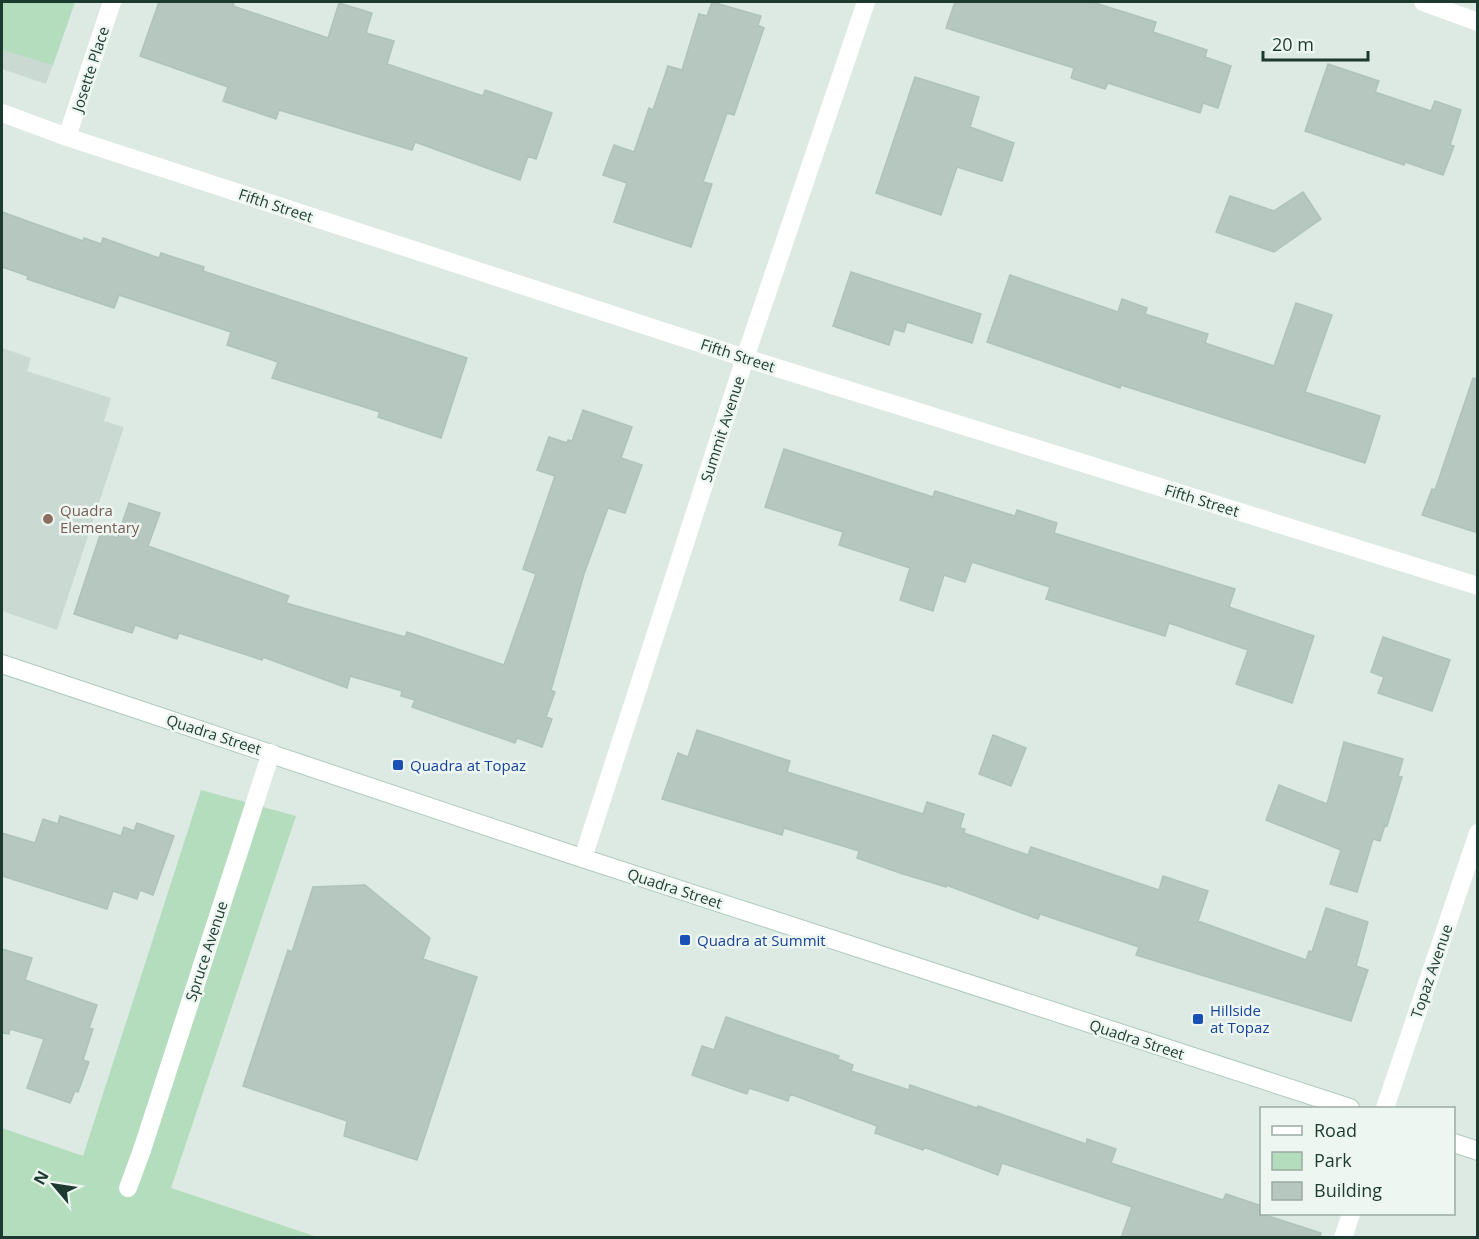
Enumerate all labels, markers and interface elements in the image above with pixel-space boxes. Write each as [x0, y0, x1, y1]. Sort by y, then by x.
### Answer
street label: Josette Place [66, 24, 113, 116]
scale bar [1263, 24, 1368, 62]
text: 20 m [1272, 32, 1314, 56]
street label: Fifth Street [236, 184, 316, 226]
street label: Fifth Street [698, 334, 778, 376]
street label: Summit Avenue [695, 373, 749, 485]
street label: Fifth Street [1162, 479, 1242, 521]
place label: Quadra Elementary [60, 500, 140, 537]
marker: Quadra Elementary [41, 512, 55, 526]
street label: Quadra Street [164, 709, 264, 759]
place label: Quadra at Topaz [410, 755, 526, 775]
marker: Quadra at Topaz [391, 758, 405, 772]
street label: Quadra Street [625, 863, 725, 913]
street label: Spruce Avenue [180, 898, 232, 1004]
street label: Topaz Avenue [1406, 921, 1456, 1021]
place label: Quadra at Summit [697, 930, 826, 950]
marker: Quadra at Summit [678, 933, 692, 947]
place label: Hillside at Topaz [1210, 1000, 1269, 1037]
marker: Hillside at Topaz [1191, 1012, 1205, 1026]
street label: Quadra Street [1087, 1014, 1187, 1064]
legend [1260, 1107, 1455, 1215]
text: Road [1314, 1118, 1357, 1142]
text: Park [1314, 1148, 1352, 1172]
north arrow [24, 1155, 84, 1215]
text: N [28, 1167, 54, 1189]
text: Building [1314, 1178, 1382, 1202]

